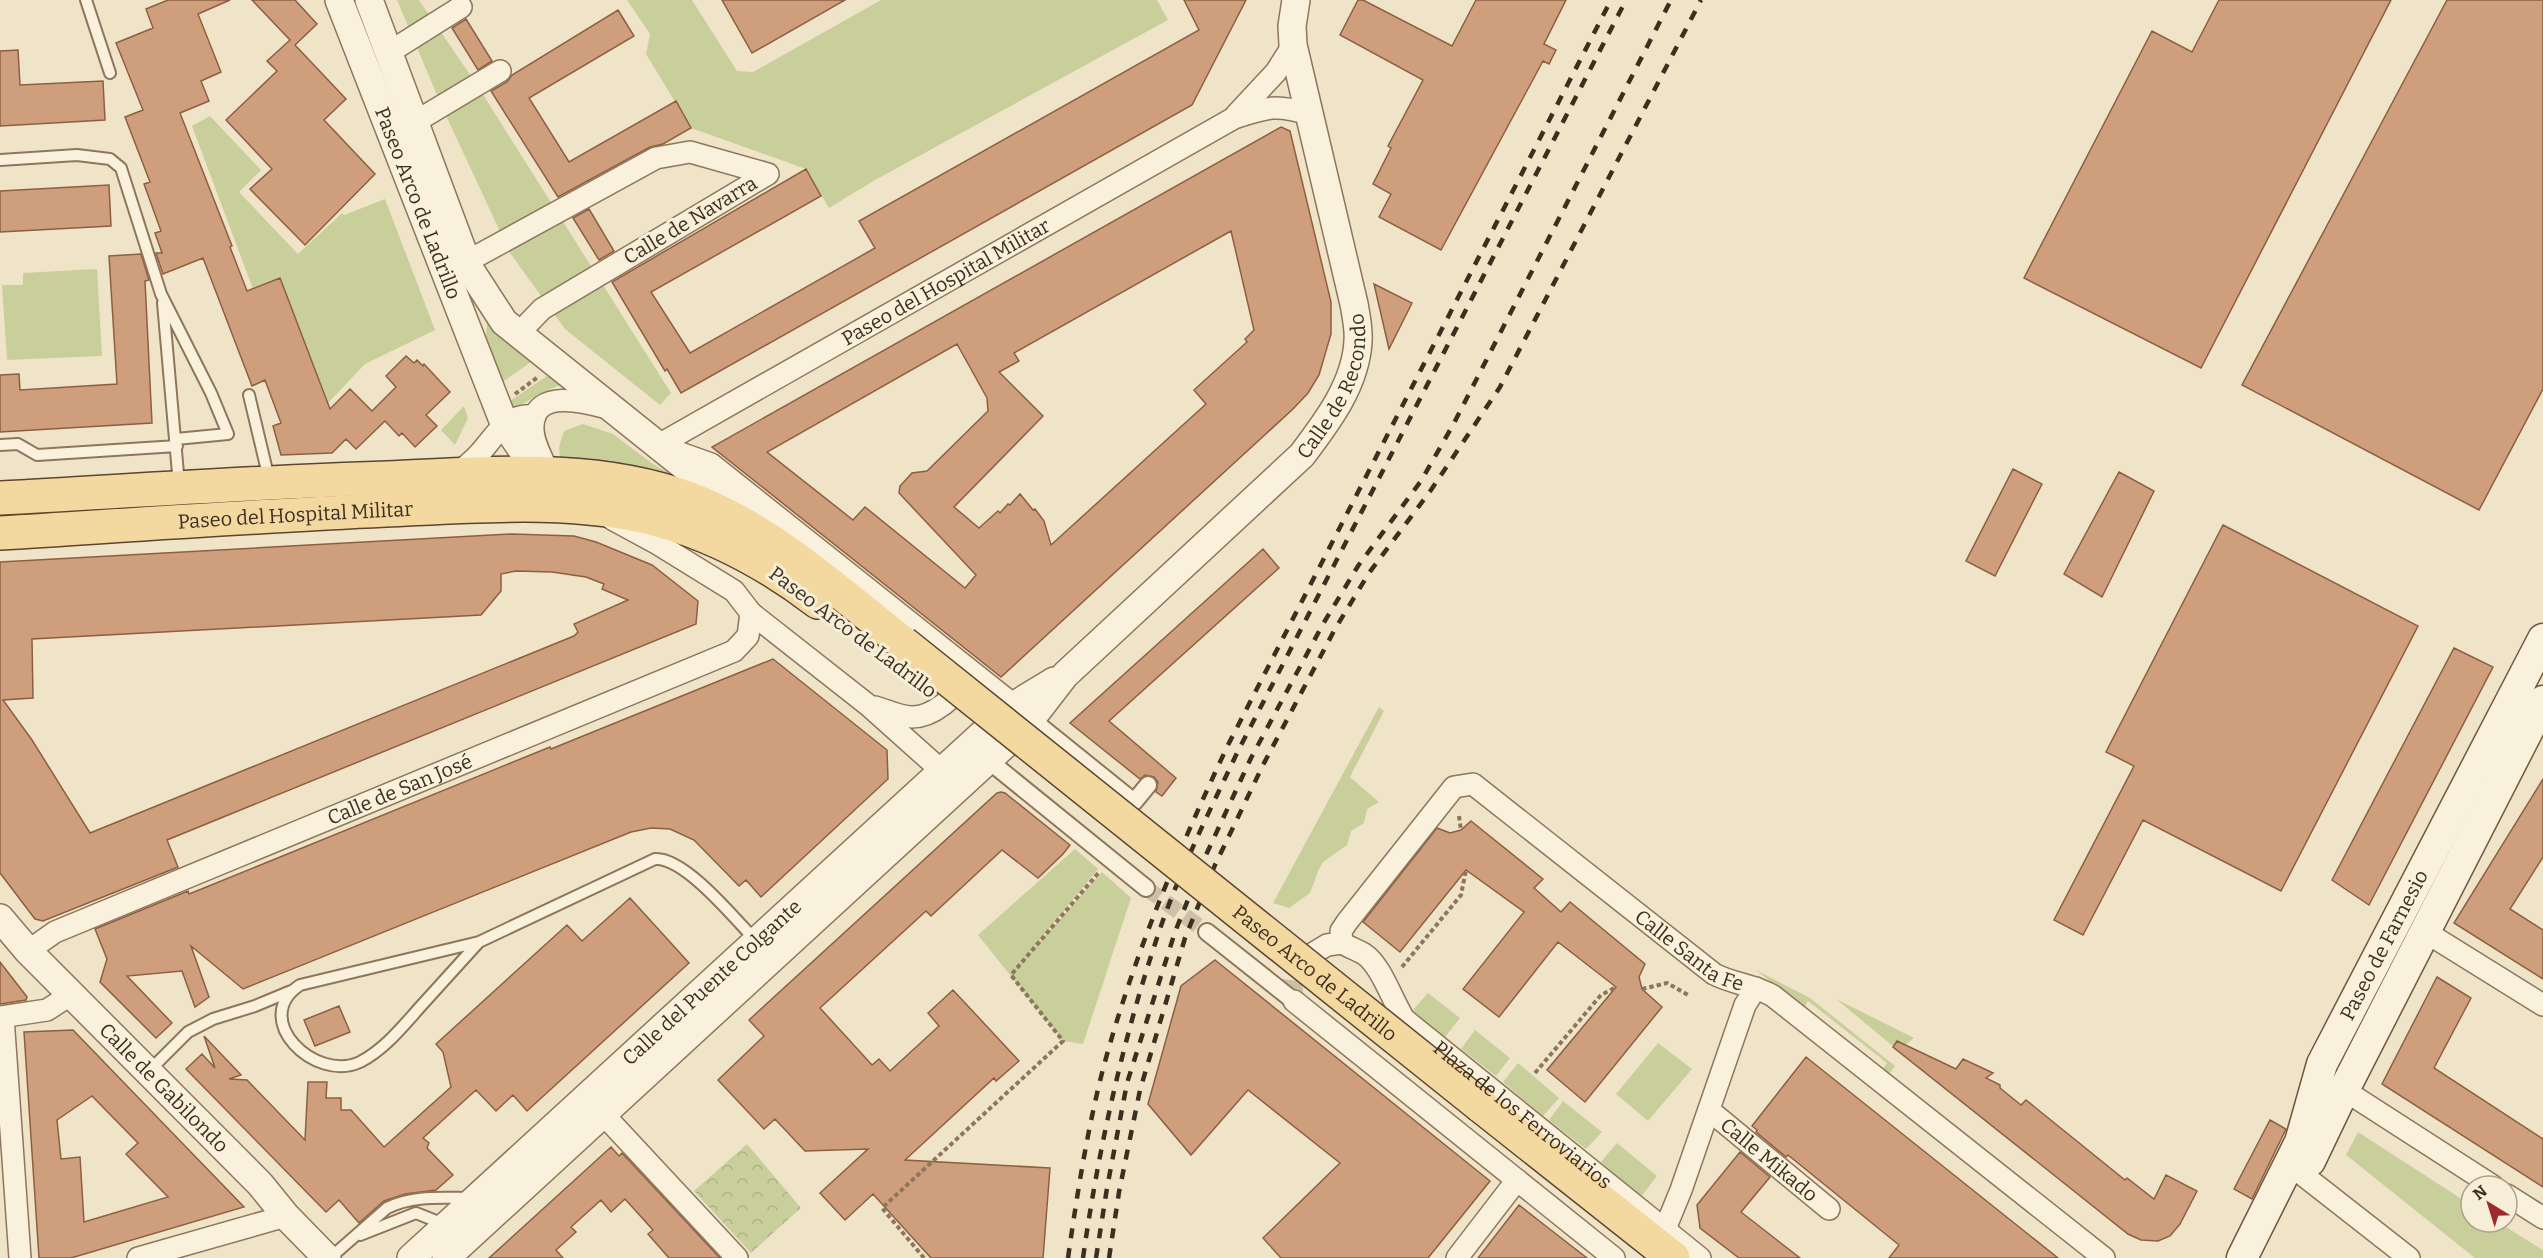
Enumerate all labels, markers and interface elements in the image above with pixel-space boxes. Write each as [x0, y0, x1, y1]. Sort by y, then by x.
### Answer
street label: Paseo Arco de Ladrillo [370, 104, 466, 302]
street label: Calle de Navarra [619, 171, 761, 269]
street label: Paseo del Hospital Militar [837, 213, 1054, 351]
street label: Calle de Recondo [1292, 312, 1370, 463]
street label: Paseo del Hospital Militar [177, 497, 414, 534]
street label: Paseo Arco de Ladrillo [764, 561, 942, 703]
street label: Calle de San José [324, 749, 476, 830]
street label: Paseo de Farnesio [2335, 866, 2433, 1024]
street label: Calle del Puente Colgante [617, 894, 806, 1070]
street label: Paseo Arco de Ladrillo [1228, 900, 1402, 1046]
street label: Calle Santa Fe [1630, 904, 1746, 996]
street label: Calle de Gabilondo [94, 1018, 234, 1157]
street label: Plaza de los Ferroviarios [1429, 1036, 1617, 1194]
street label: Calle Mikado [1716, 1113, 1823, 1207]
north arrow [2459, 1174, 2519, 1234]
text: N [2469, 1181, 2491, 1204]

